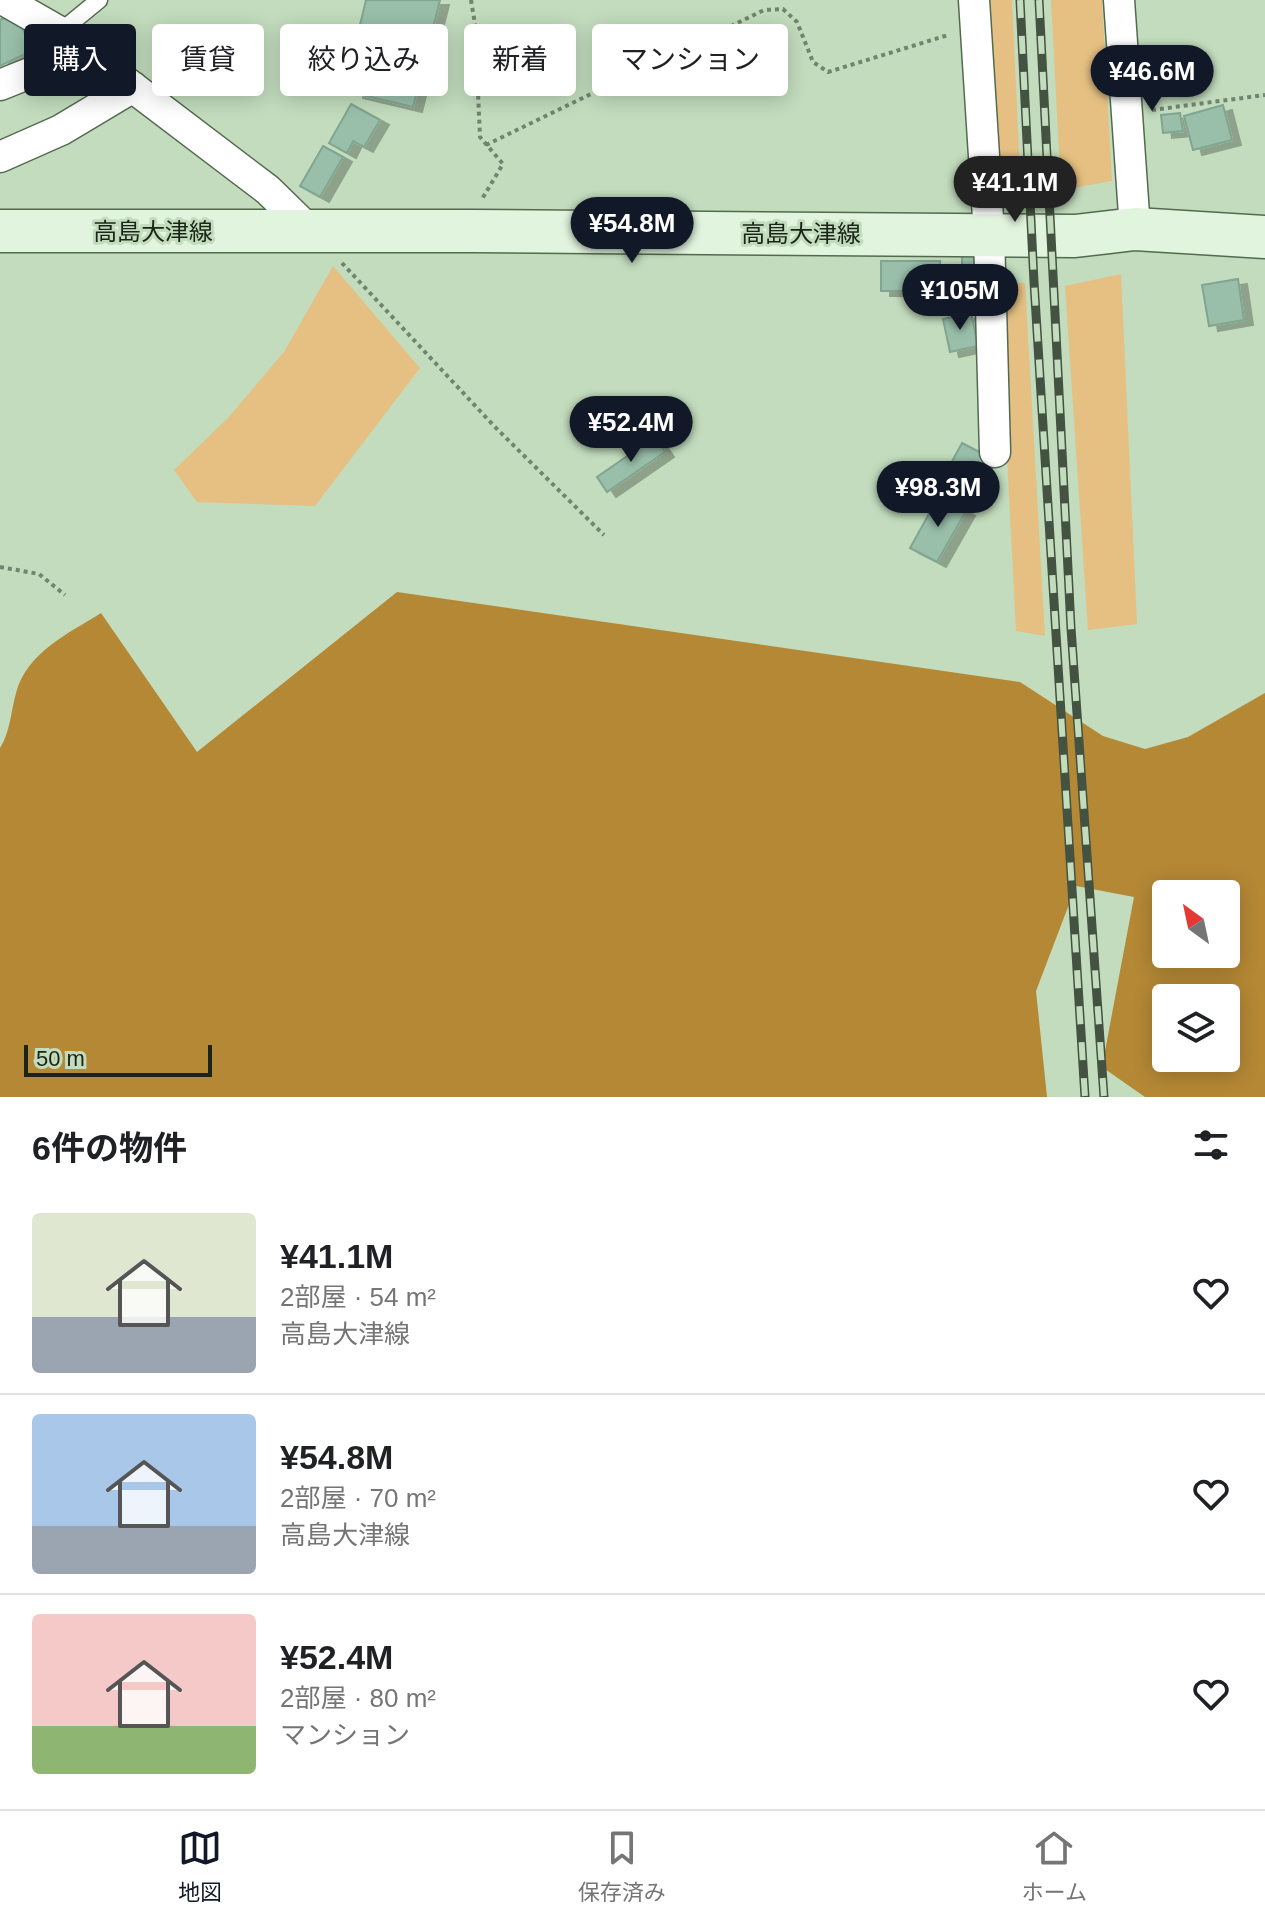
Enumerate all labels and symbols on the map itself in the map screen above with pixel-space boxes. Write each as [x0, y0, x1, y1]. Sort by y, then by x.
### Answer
pin: ¥46.6M [1087, 45, 1217, 113]
pin: ¥41.1M [950, 156, 1080, 224]
pin: ¥54.8M [567, 197, 697, 265]
street label: 高島大津線 [93, 218, 213, 245]
street label: 高島大津線 [741, 220, 861, 247]
pin: ¥105M [904, 264, 1016, 332]
pin: ¥52.4M [566, 396, 696, 464]
pin: ¥98.3M [873, 461, 1003, 529]
north arrow [1152, 880, 1240, 968]
scale bar [24, 1041, 212, 1077]

